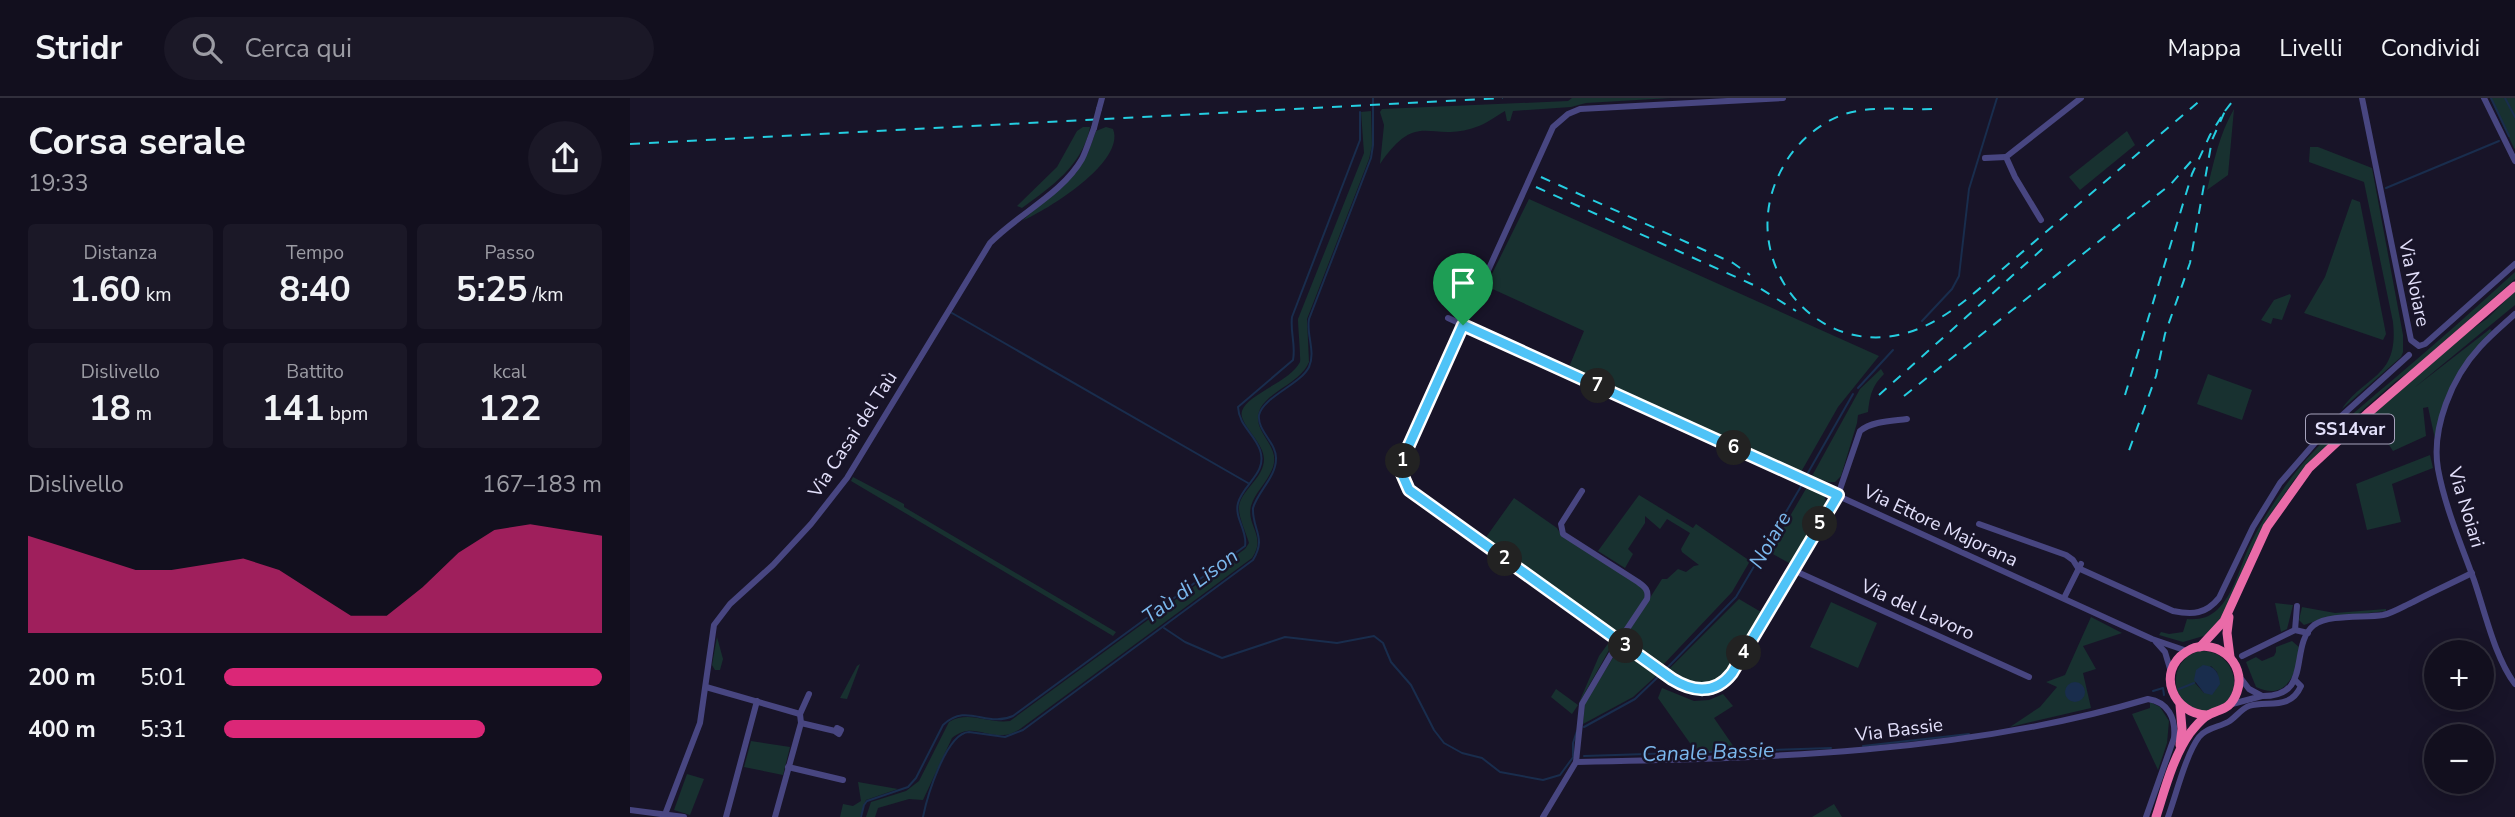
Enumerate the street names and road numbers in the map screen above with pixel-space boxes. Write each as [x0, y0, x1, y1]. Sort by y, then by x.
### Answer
street label: Via Noiare [2392, 236, 2436, 329]
street label: Via Casai del Taù [802, 366, 903, 504]
road number: SS14var [2306, 414, 2394, 444]
street label: Via Noiari [2441, 463, 2491, 551]
street label: Via Ettore Majorana [1858, 478, 2022, 573]
street label: Via del Lavoro [1856, 573, 1979, 647]
street label: Via Bassie [1853, 712, 1944, 748]

